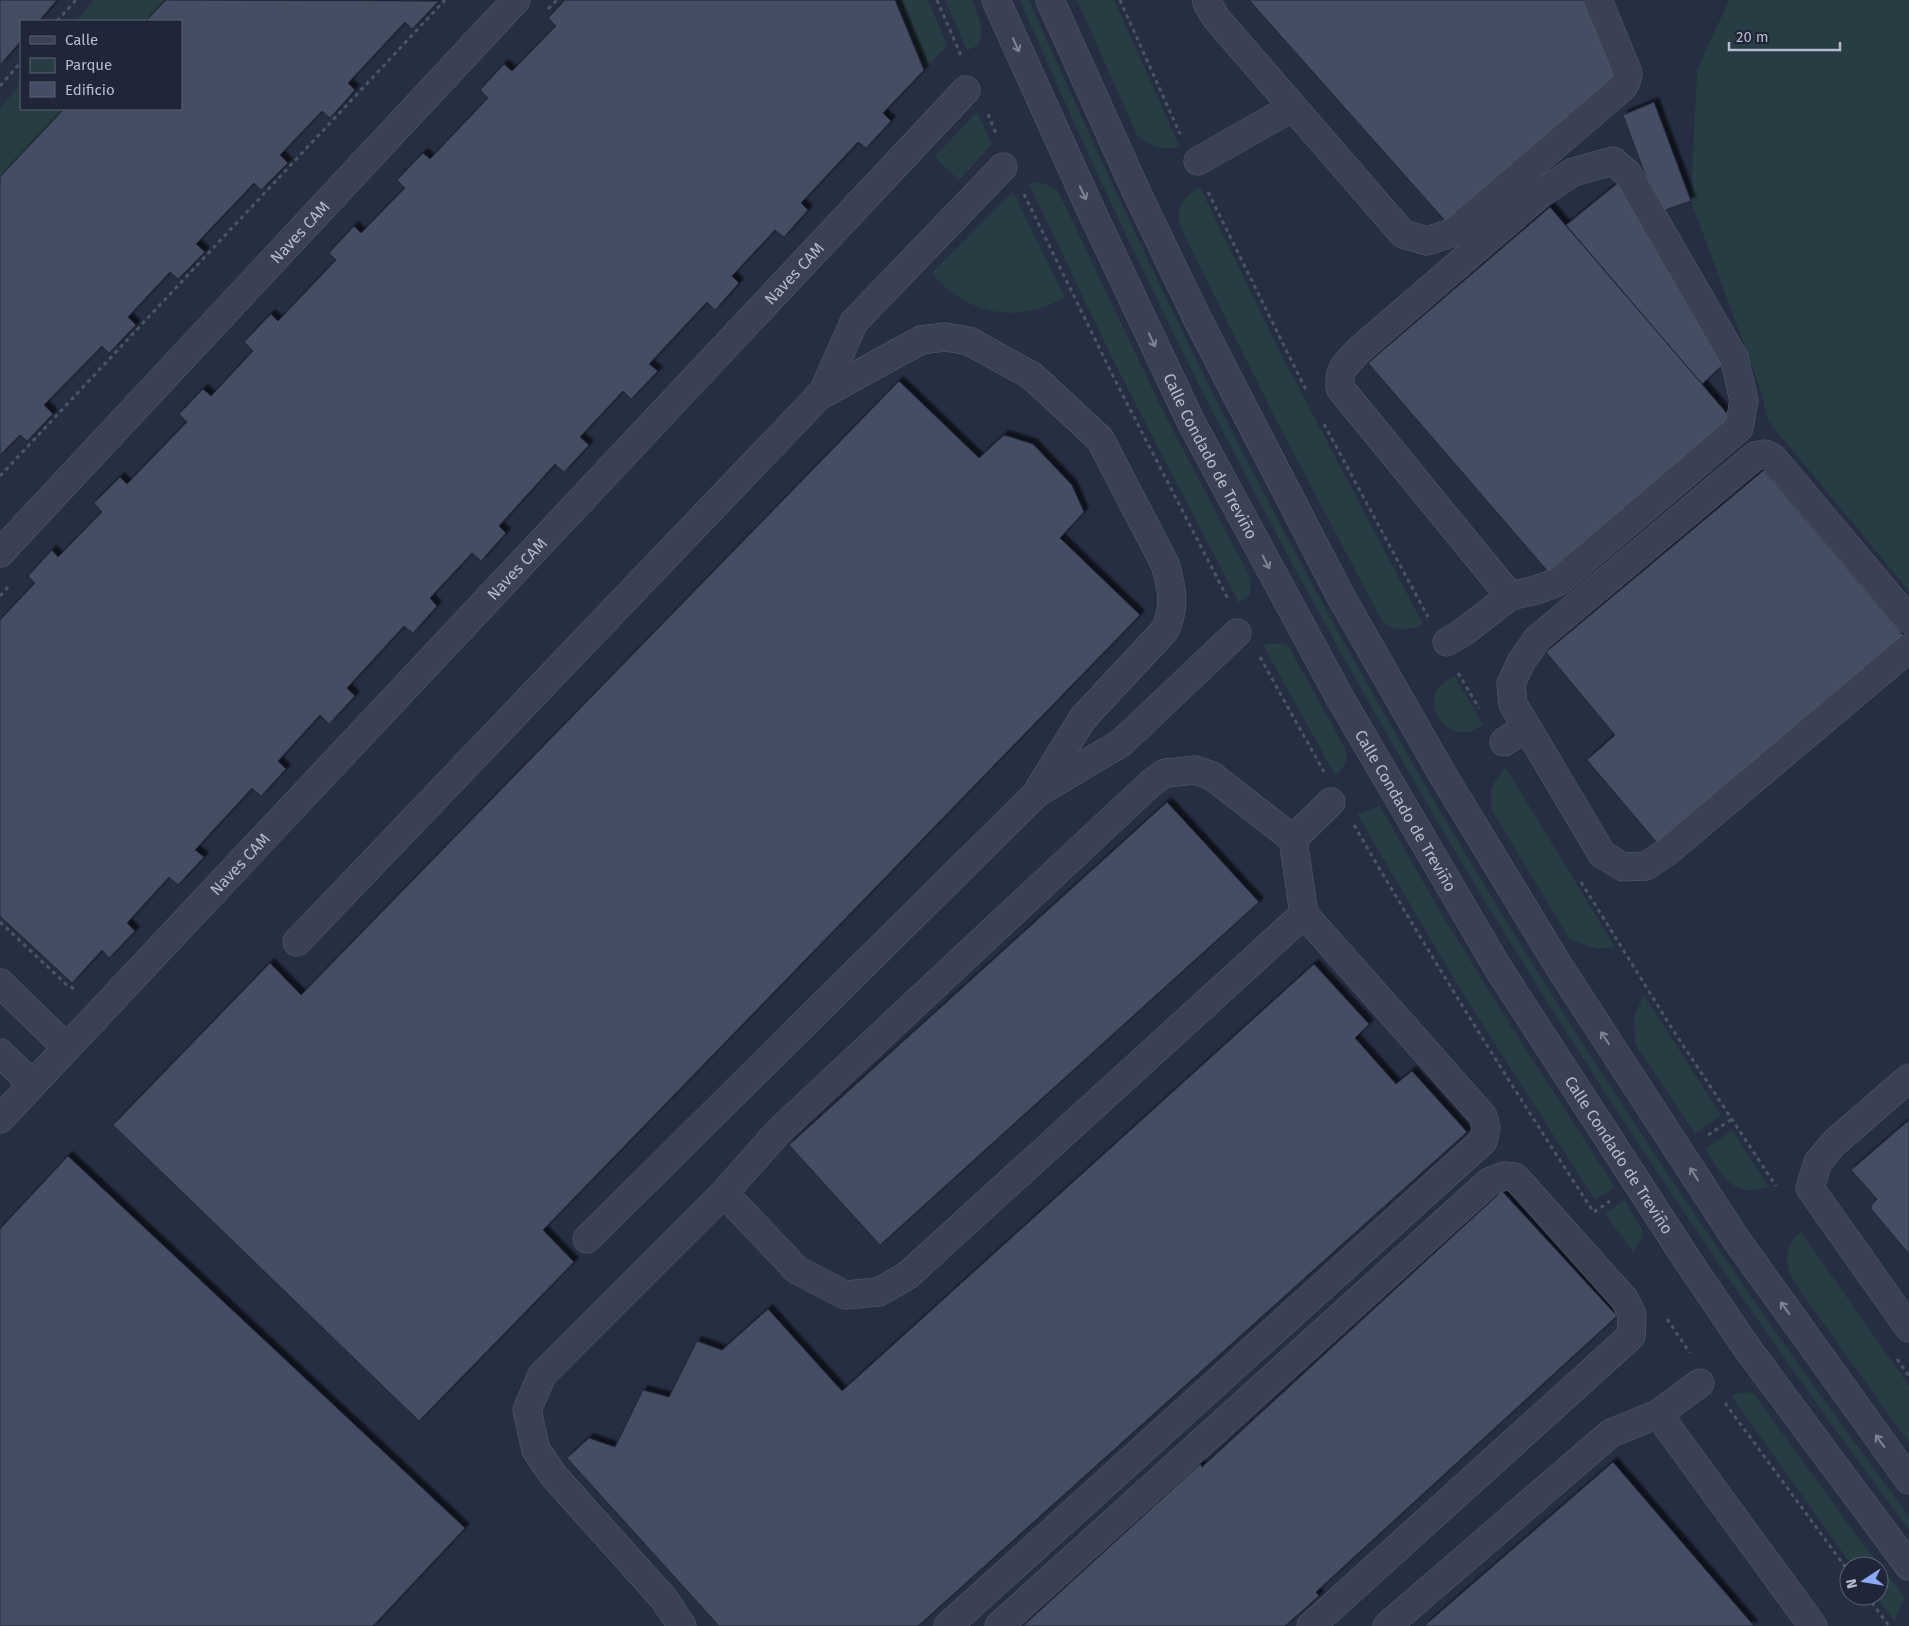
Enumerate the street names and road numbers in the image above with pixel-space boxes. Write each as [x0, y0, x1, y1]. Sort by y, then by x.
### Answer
street label: Naves CAM [266, 197, 334, 267]
street label: Naves CAM [761, 239, 828, 309]
street label: Calle Condado de Treviño [1159, 370, 1261, 542]
street label: Naves CAM [483, 534, 551, 604]
street label: Calle Condado de Treviño [1351, 726, 1460, 895]
street label: Naves CAM [206, 829, 274, 899]
street label: Calle Condado de Treviño [1561, 1073, 1677, 1238]

